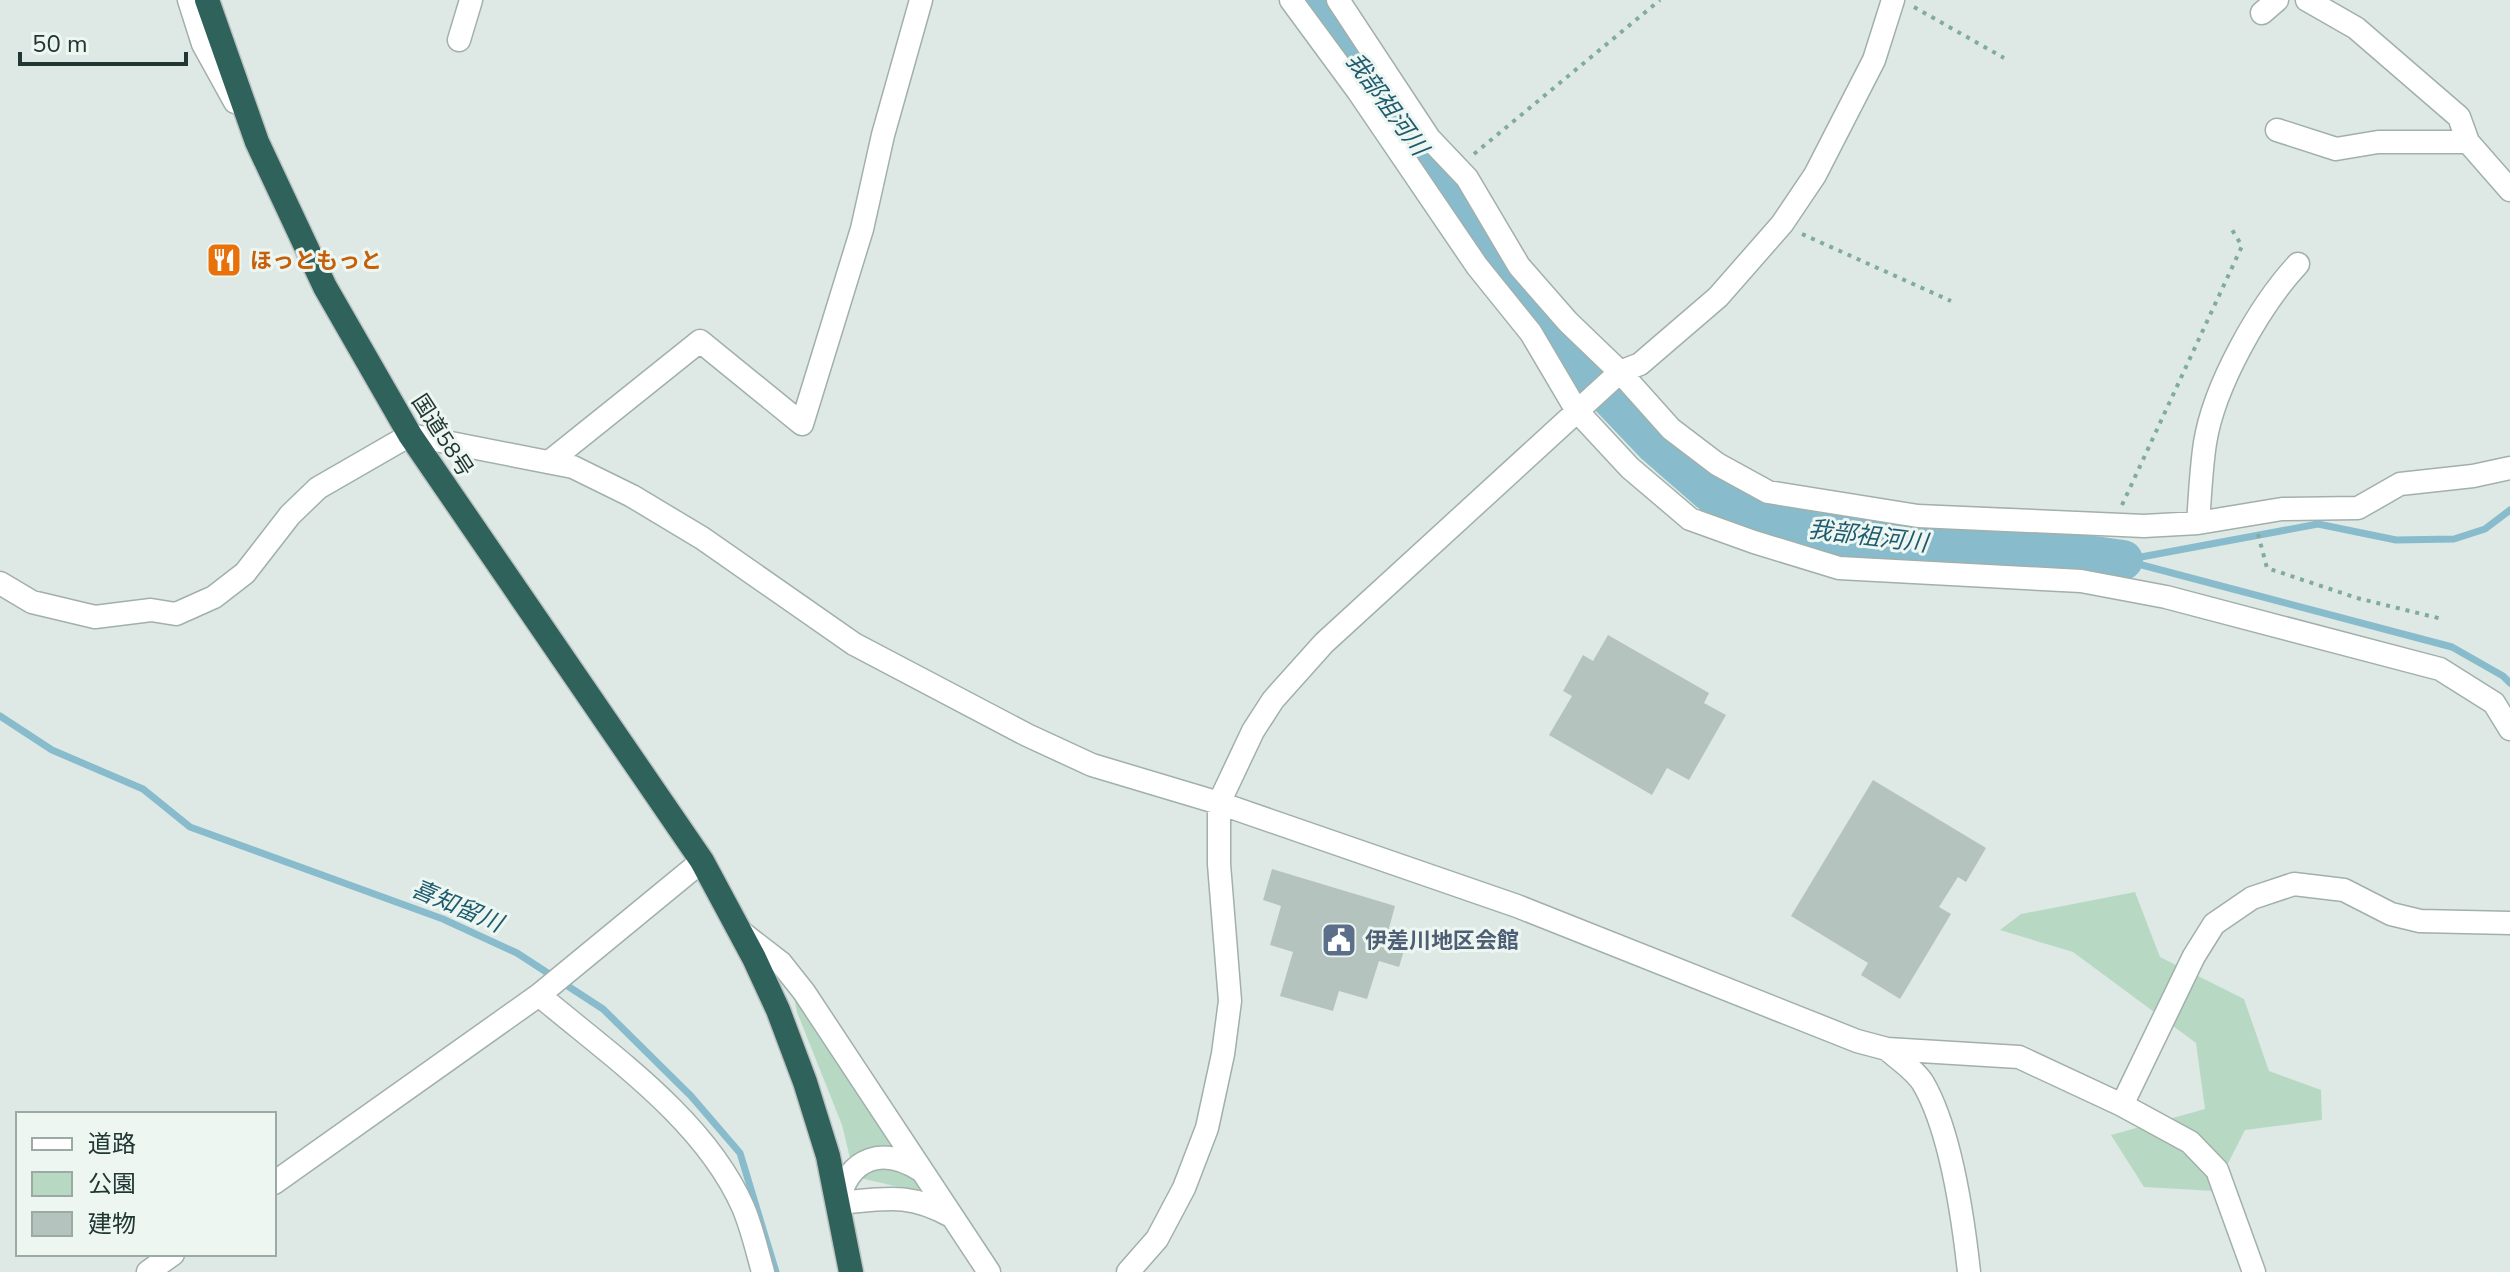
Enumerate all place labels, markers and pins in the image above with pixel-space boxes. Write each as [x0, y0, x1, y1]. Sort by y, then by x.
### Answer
restaurant icon: ほっともっと [205, 241, 243, 279]
place label: ほっともっと [250, 246, 382, 276]
public building icon: 伊差川地区会館 [1320, 921, 1358, 959]
place label: 伊差川地区会館 [1365, 926, 1519, 956]

